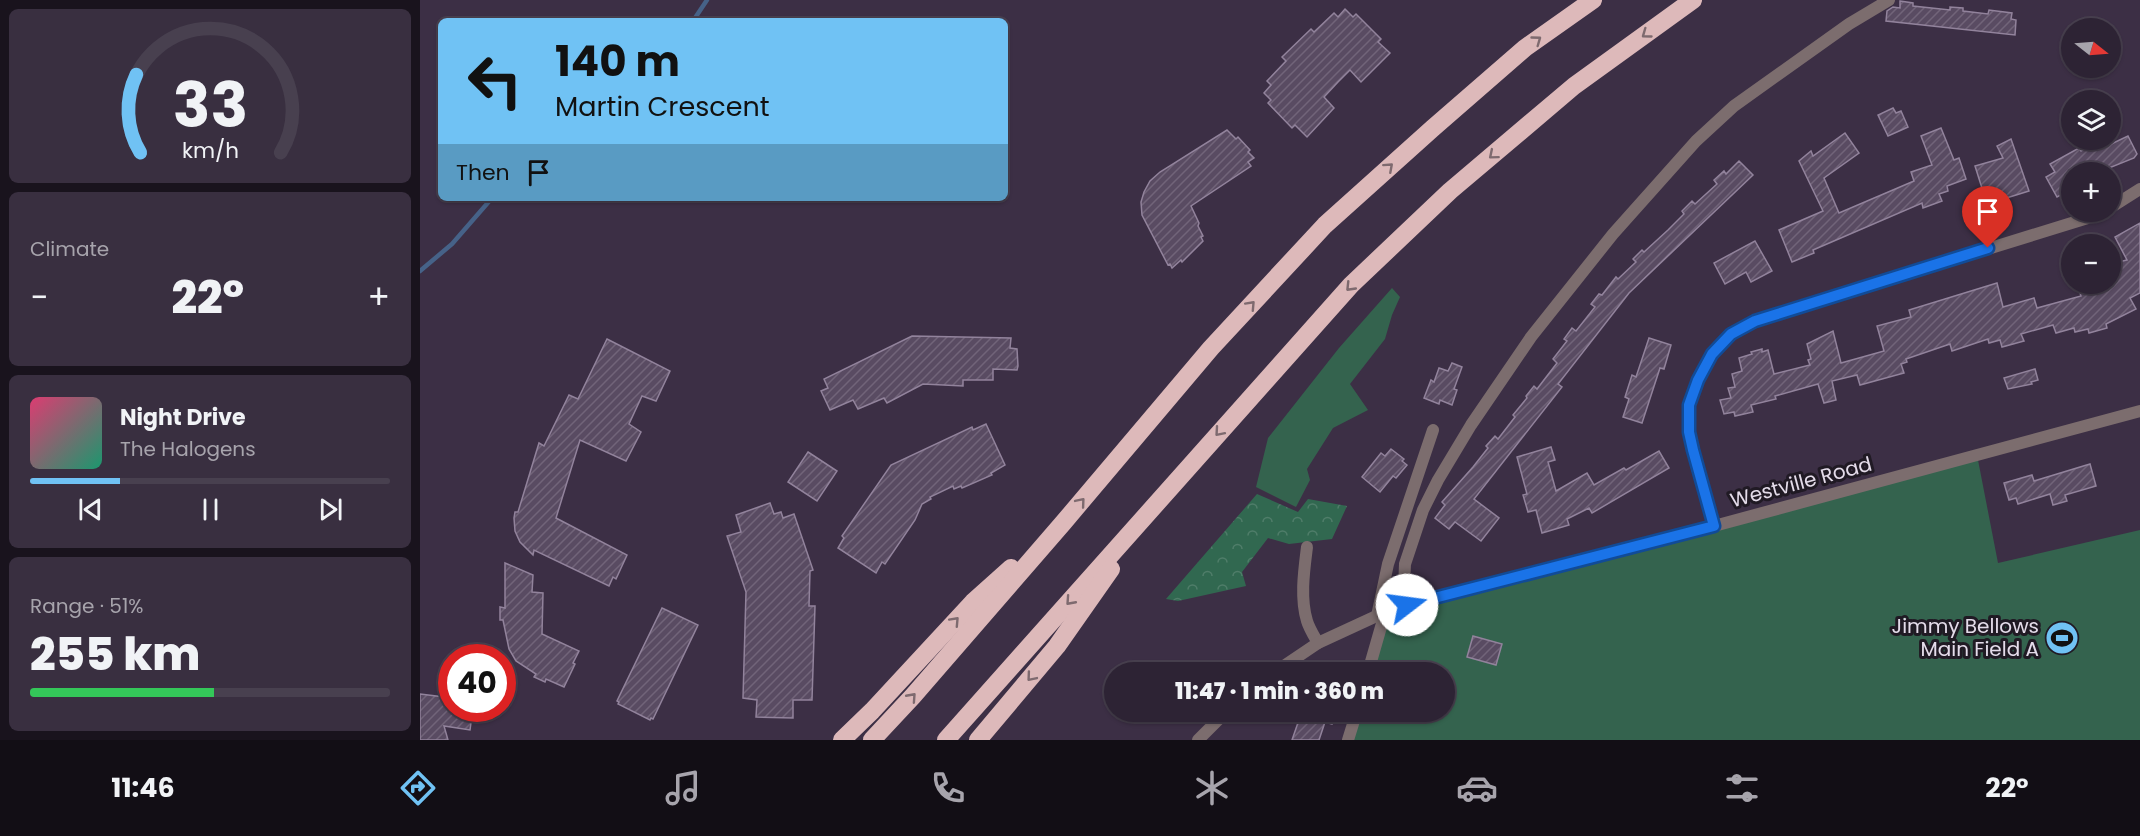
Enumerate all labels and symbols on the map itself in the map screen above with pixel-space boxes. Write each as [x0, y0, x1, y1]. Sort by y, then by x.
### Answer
north arrow [2061, 18, 2121, 78]
one-way arrow [1641, 27, 1652, 38]
one-way arrow [1530, 36, 1541, 47]
one-way arrow [1489, 148, 1500, 159]
one-way arrow [1382, 163, 1393, 174]
pin [1962, 186, 2013, 248]
one-way arrow [1346, 280, 1357, 291]
one-way arrow [1244, 301, 1255, 311]
one-way arrow [1215, 425, 1226, 436]
street label: Westville Road [1727, 450, 1875, 514]
one-way arrow [1073, 498, 1084, 509]
position arrow [1375, 573, 1439, 637]
one-way arrow [1066, 594, 1077, 605]
place label: Jimmy Bellows Main Field A [1892, 612, 2039, 663]
one-way arrow [947, 617, 958, 628]
sports icon: Jimmy Bellows Main Field A [2044, 620, 2080, 656]
speed limit sign: 40 [438, 644, 516, 722]
one-way arrow [1027, 670, 1038, 681]
one-way arrow [905, 693, 916, 704]

